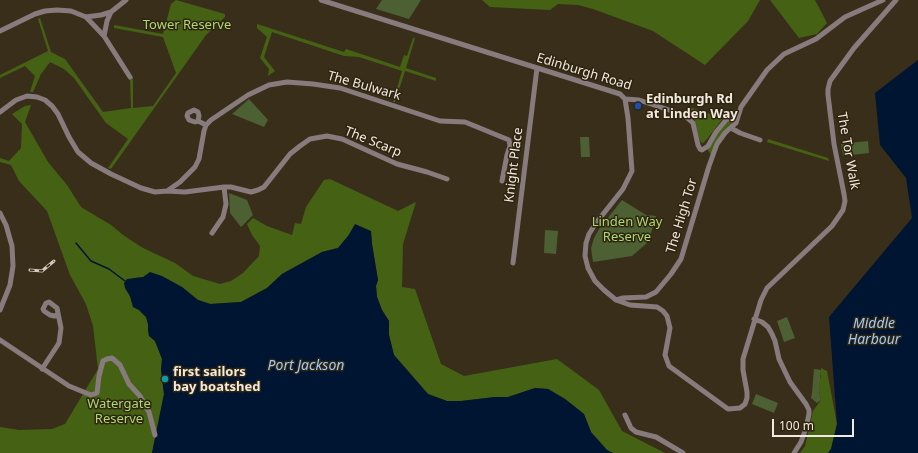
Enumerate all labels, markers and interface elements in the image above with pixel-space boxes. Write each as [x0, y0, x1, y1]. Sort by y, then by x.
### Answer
park label: Tower Reserve [143, 17, 231, 33]
street label: Edinburgh Road [535, 50, 633, 94]
street label: The Bulwark [325, 68, 403, 104]
place label: Edinburgh Rd at Linden Way [646, 91, 738, 122]
marker: Edinburgh Rd at Linden Way [633, 101, 643, 111]
street label: The Tor Walk [834, 111, 862, 191]
street label: The Scarp [342, 124, 404, 160]
street label: Knight Place [502, 127, 526, 203]
street label: The High Tor [663, 176, 701, 256]
park label: Linden Way Reserve [592, 214, 662, 245]
water label: Middle Harbour [848, 316, 900, 348]
water label: Port Jackson [268, 358, 344, 374]
place label: first sailors bay boatshed [173, 364, 261, 395]
marker: first sailors bay boatshed [160, 374, 170, 384]
park label: Watergate Reserve [87, 396, 151, 427]
scale bar [774, 411, 856, 437]
text: 100 m [779, 417, 814, 434]

